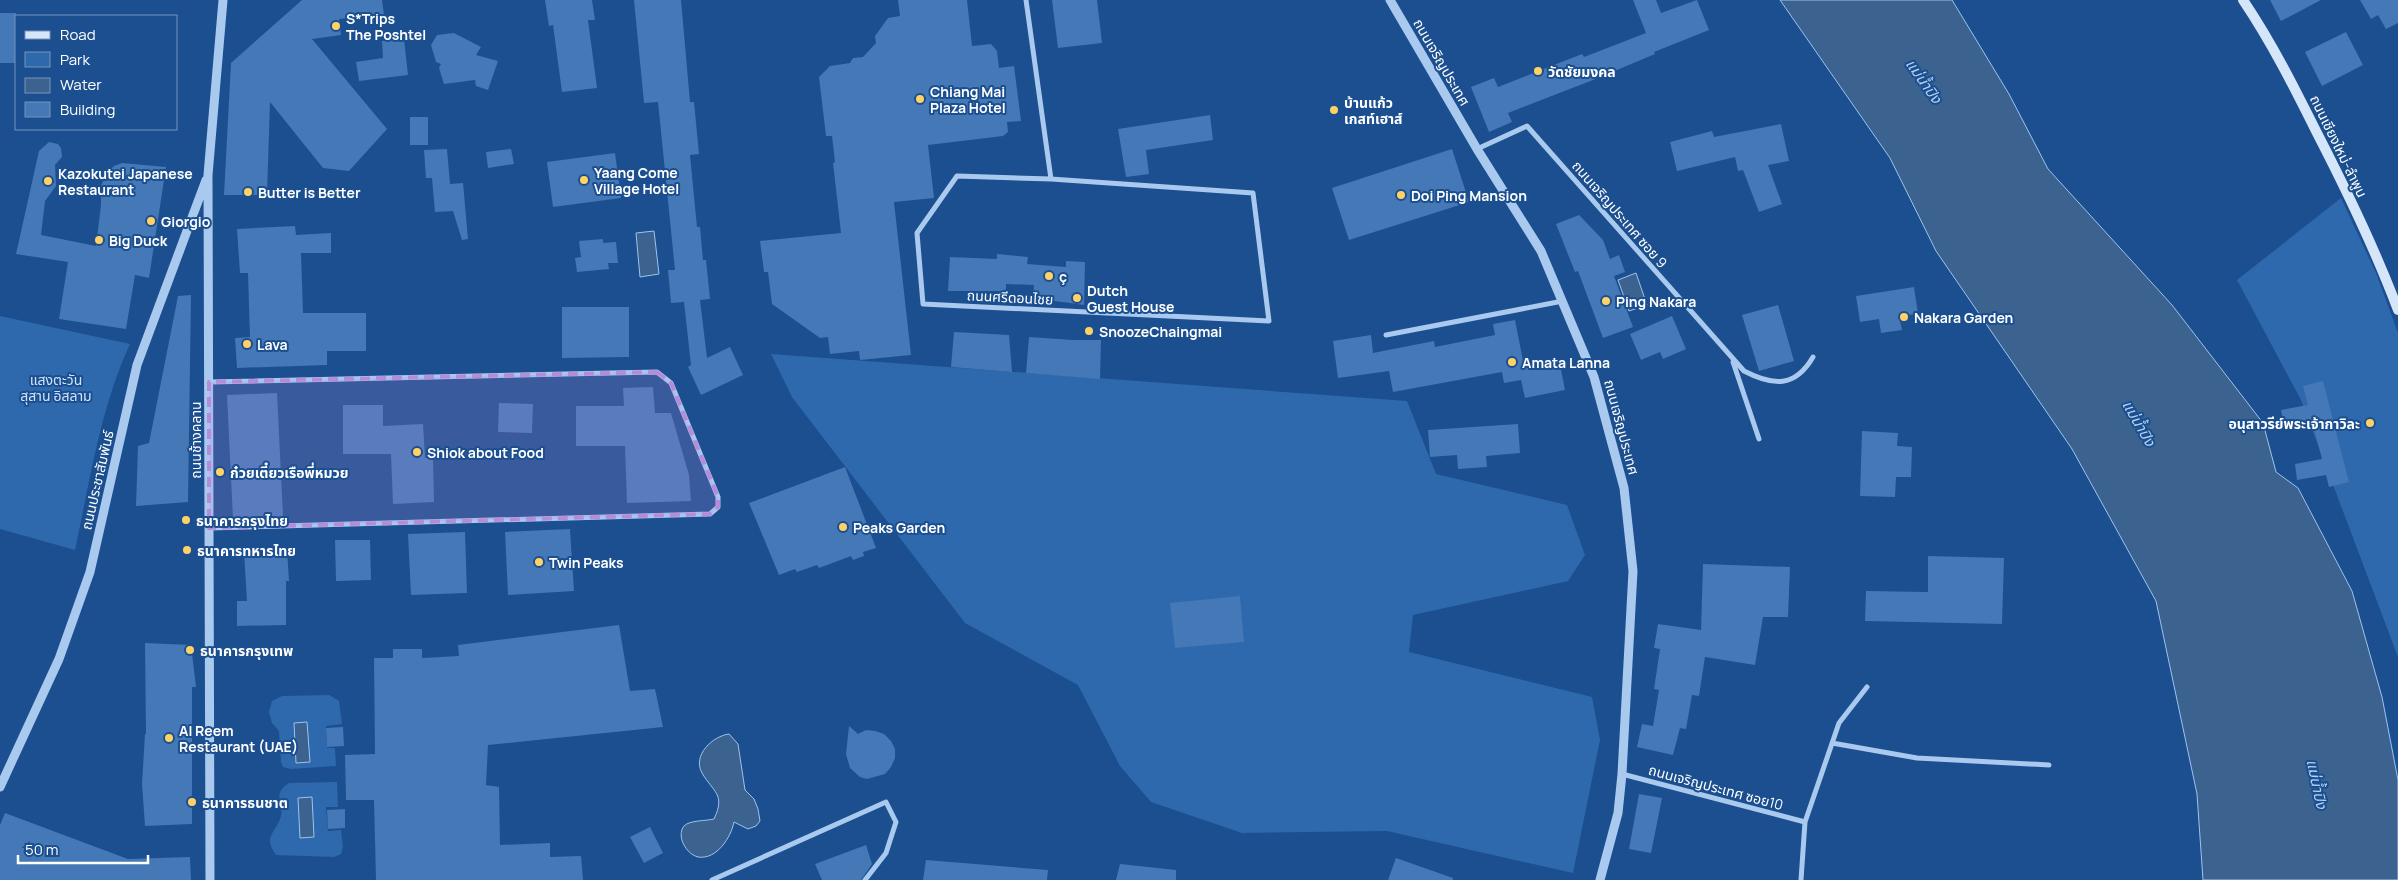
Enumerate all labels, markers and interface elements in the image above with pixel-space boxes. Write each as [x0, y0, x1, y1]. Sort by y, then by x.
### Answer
place label: S*Trips The Poshtel [346, 9, 426, 44]
legend [15, 15, 178, 130]
street label: ถนนเจริญประเทศ [1409, 15, 1475, 109]
marker: S*Trips The Poshtel [330, 20, 342, 32]
text: Road [60, 24, 96, 45]
text: Park [60, 49, 90, 70]
water label: แม่น้ำปิง [1901, 54, 1948, 108]
place label: วัดชัยมงคล [1548, 62, 1616, 81]
marker: วัดชัยมงคล [1532, 65, 1544, 77]
text: Water [60, 74, 102, 95]
place label: Chiang Mai Plaza Hotel [930, 82, 1006, 117]
street label: ถนนเชียงใหม่-ลำพูน [2306, 92, 2372, 200]
marker: Chiang Mai Plaza Hotel [914, 93, 926, 105]
place label: บ้านแก้ว เกสท์เฮาส์ [1344, 93, 1403, 128]
text: Building [60, 99, 115, 120]
marker: บ้านแก้ว เกสท์เฮาส์ [1328, 104, 1340, 116]
street label: ถนนเจริญประเทศ ซอย 9 [1568, 156, 1672, 272]
place label: Yaang Come Village Hotel [594, 163, 679, 198]
place label: Kazokutei Japanese Restaurant [58, 164, 193, 199]
marker: Yaang Come Village Hotel [578, 174, 590, 186]
marker: Kazokutei Japanese Restaurant [42, 175, 54, 187]
place label: Butter is Better [258, 183, 361, 202]
marker: Butter is Better [242, 186, 254, 198]
place label: Doi Ping Mansion [1411, 186, 1527, 205]
marker: Doi Ping Mansion [1395, 189, 1407, 201]
place label: Giorgio [161, 212, 211, 231]
marker: Giorgio [145, 215, 157, 227]
place label: Big Duck [109, 231, 168, 250]
marker: Big Duck [93, 234, 105, 246]
place label: ç [1059, 267, 1067, 286]
marker: ç [1043, 270, 1055, 282]
place label: Dutch Guest House [1087, 281, 1174, 316]
street label: ถนนศรีดอนไชย [966, 285, 1054, 309]
marker: Dutch Guest House [1071, 292, 1083, 304]
place label: Ping Nakara [1616, 292, 1696, 311]
marker: Ping Nakara [1600, 295, 1612, 307]
place label: Nakara Garden [1914, 308, 2013, 327]
marker: Nakara Garden [1898, 311, 1910, 323]
place label: SnoozeChaingmai [1099, 322, 1222, 341]
marker: SnoozeChaingmai [1083, 325, 1095, 337]
place label: Lava [257, 335, 288, 354]
marker: Lava [241, 338, 253, 350]
place label: Amata Lanna [1522, 353, 1610, 372]
marker: Amata Lanna [1506, 356, 1518, 368]
park label: แสงตะวัน สุสาน อิสลาม [20, 370, 92, 405]
street label: ถนนเจริญประเทศ [1600, 377, 1644, 477]
water label: แม่น้ำปิง [2117, 396, 2161, 451]
street label: ถนนช้างคลาน [186, 401, 205, 479]
place label: อนุสาวรีย์พระเจ้ากาวิละ [2229, 414, 2360, 433]
marker: อนุสาวรีย์พระเจ้ากาวิละ [2364, 417, 2376, 429]
street label: ถนนประชาสัมพันธ์ [76, 428, 118, 532]
place label: Shiok about Food [427, 443, 544, 462]
marker: Shiok about Food [411, 446, 423, 458]
place label: ก๋วยเตี๋ยวเรือพี่หมวย [230, 462, 348, 482]
marker: ก๋วยเตี๋ยวเรือพี่หมวย [214, 466, 226, 478]
place label: ธนาคารกรุงไทย [196, 511, 288, 530]
marker: ธนาคารกรุงไทย [180, 514, 192, 526]
place label: Peaks Garden [853, 518, 945, 537]
marker: Peaks Garden [837, 521, 849, 533]
place label: ธนาคารทหารไทย [197, 541, 296, 560]
marker: ธนาคารทหารไทย [181, 544, 193, 556]
place label: Twin Peaks [549, 553, 624, 572]
marker: Twin Peaks [533, 556, 545, 568]
place label: ธนาคารกรุงเทพ [200, 641, 293, 660]
marker: ธนาคารกรุงเทพ [184, 644, 196, 656]
place label: Al Reem Restaurant (UAE) [179, 721, 298, 756]
marker: Al Reem Restaurant (UAE) [163, 732, 175, 744]
water label: แม่น้ำปิง [2302, 757, 2333, 812]
street label: ถนนเจริญประเทศ ซอย10 [1647, 760, 1785, 814]
place label: ธนาคารธนชาต [202, 793, 288, 812]
marker: ธนาคารธนชาต [186, 796, 198, 808]
scale bar [18, 832, 148, 864]
text: 50 m [25, 839, 59, 860]

